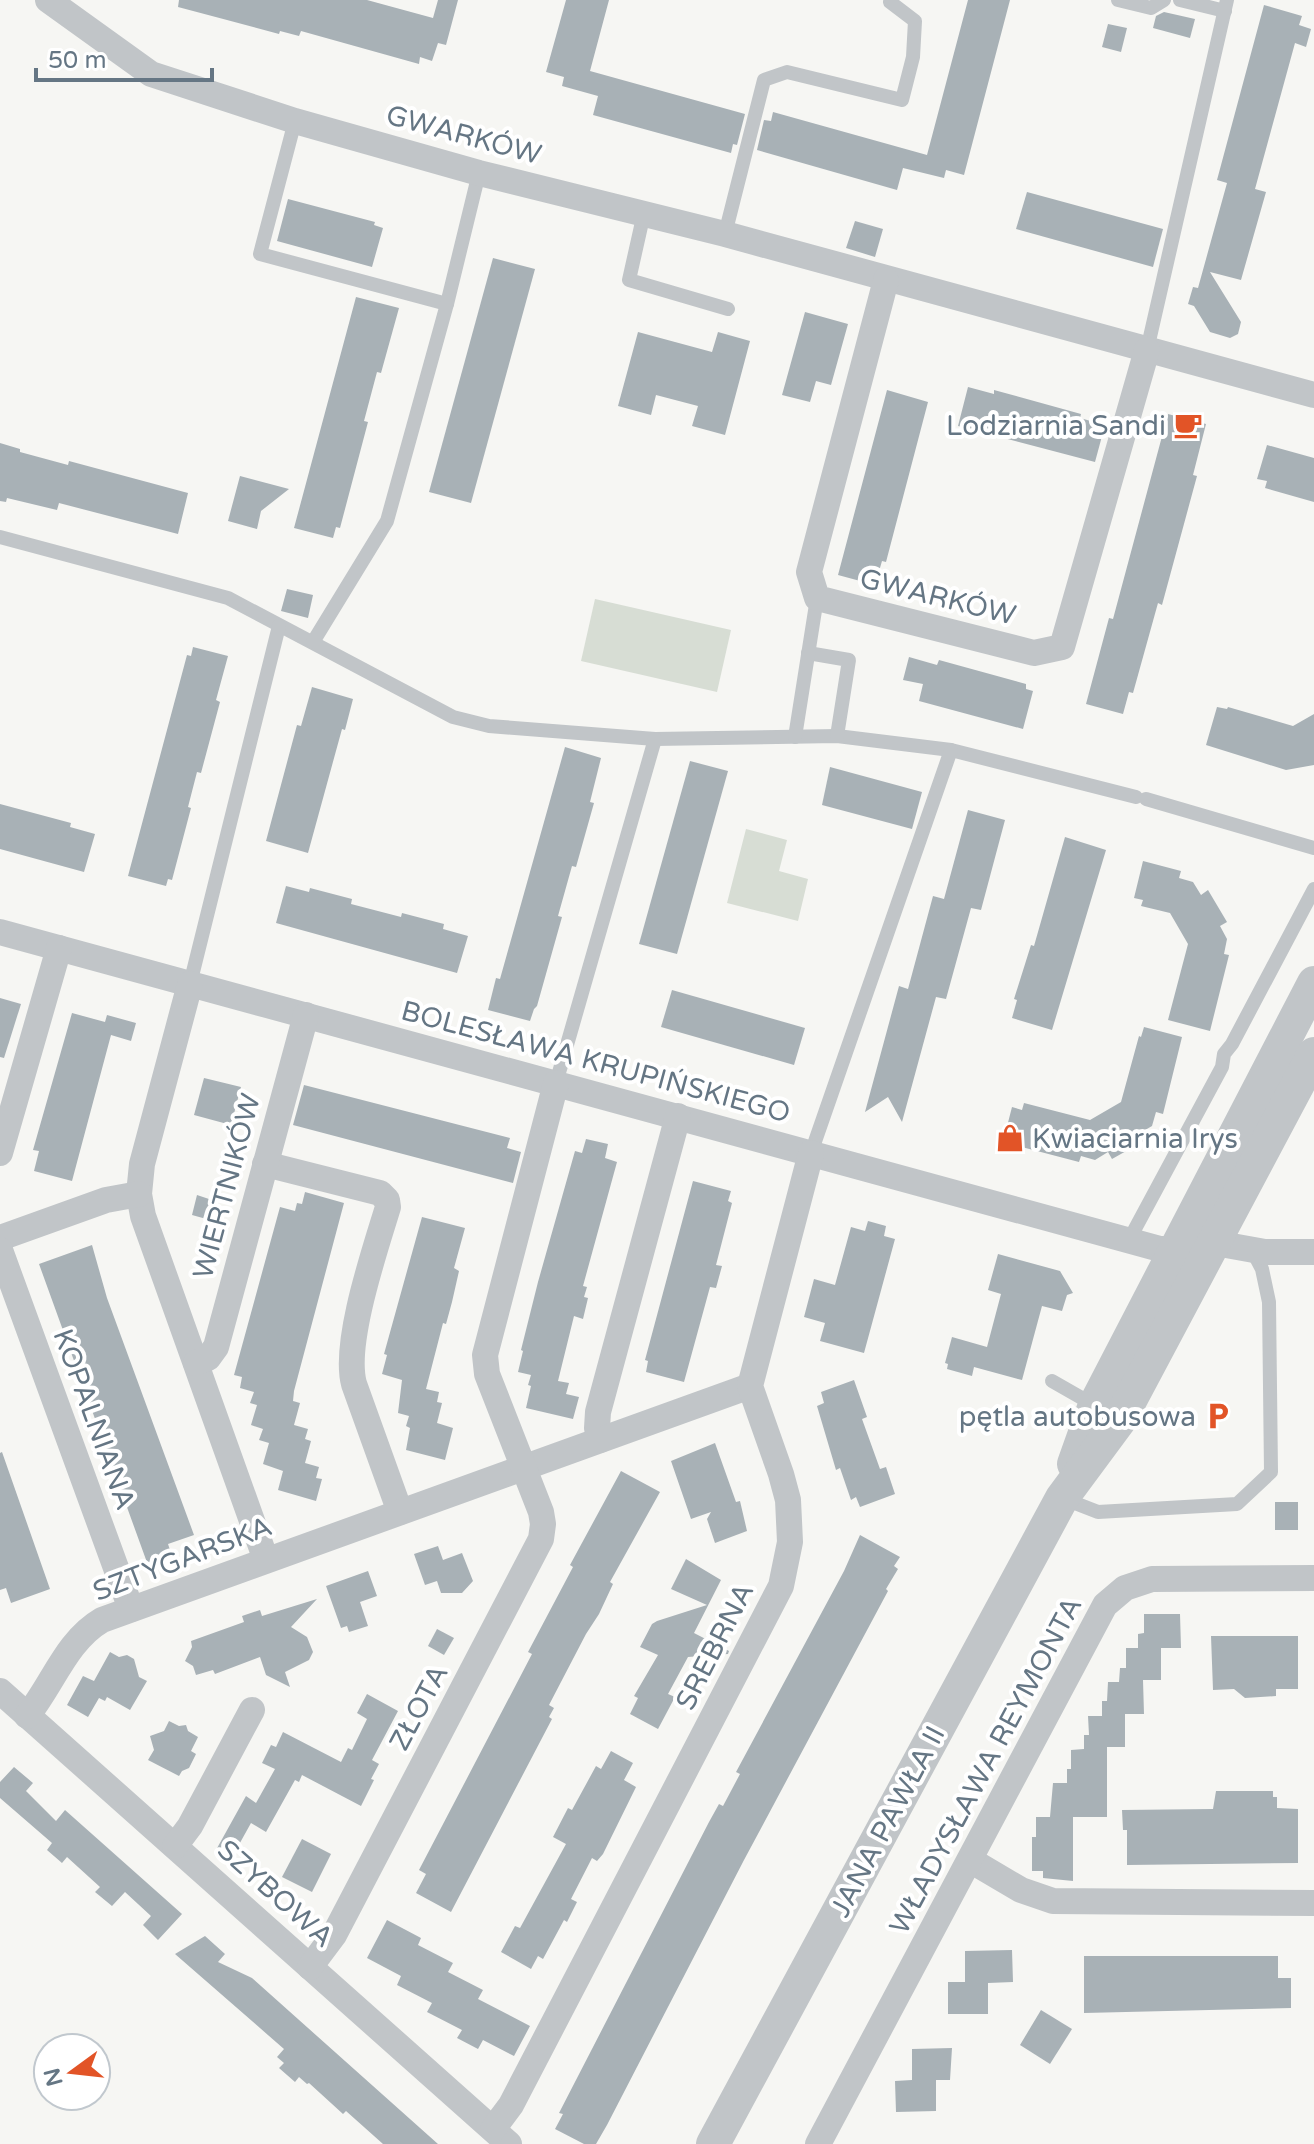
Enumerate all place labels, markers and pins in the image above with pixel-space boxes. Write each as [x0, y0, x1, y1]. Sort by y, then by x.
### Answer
place label: Lodziarnia Sandi [946, 409, 1166, 443]
cafe icon: Lodziarnia Sandi [1173, 410, 1203, 440]
place label: Kwiaciarnia Irys [1032, 1122, 1238, 1156]
shop icon: Kwiaciarnia Irys [995, 1123, 1025, 1153]
place label: pętla autobusowa [959, 1400, 1196, 1434]
parking icon: pętla autobusowa [1203, 1401, 1233, 1431]

